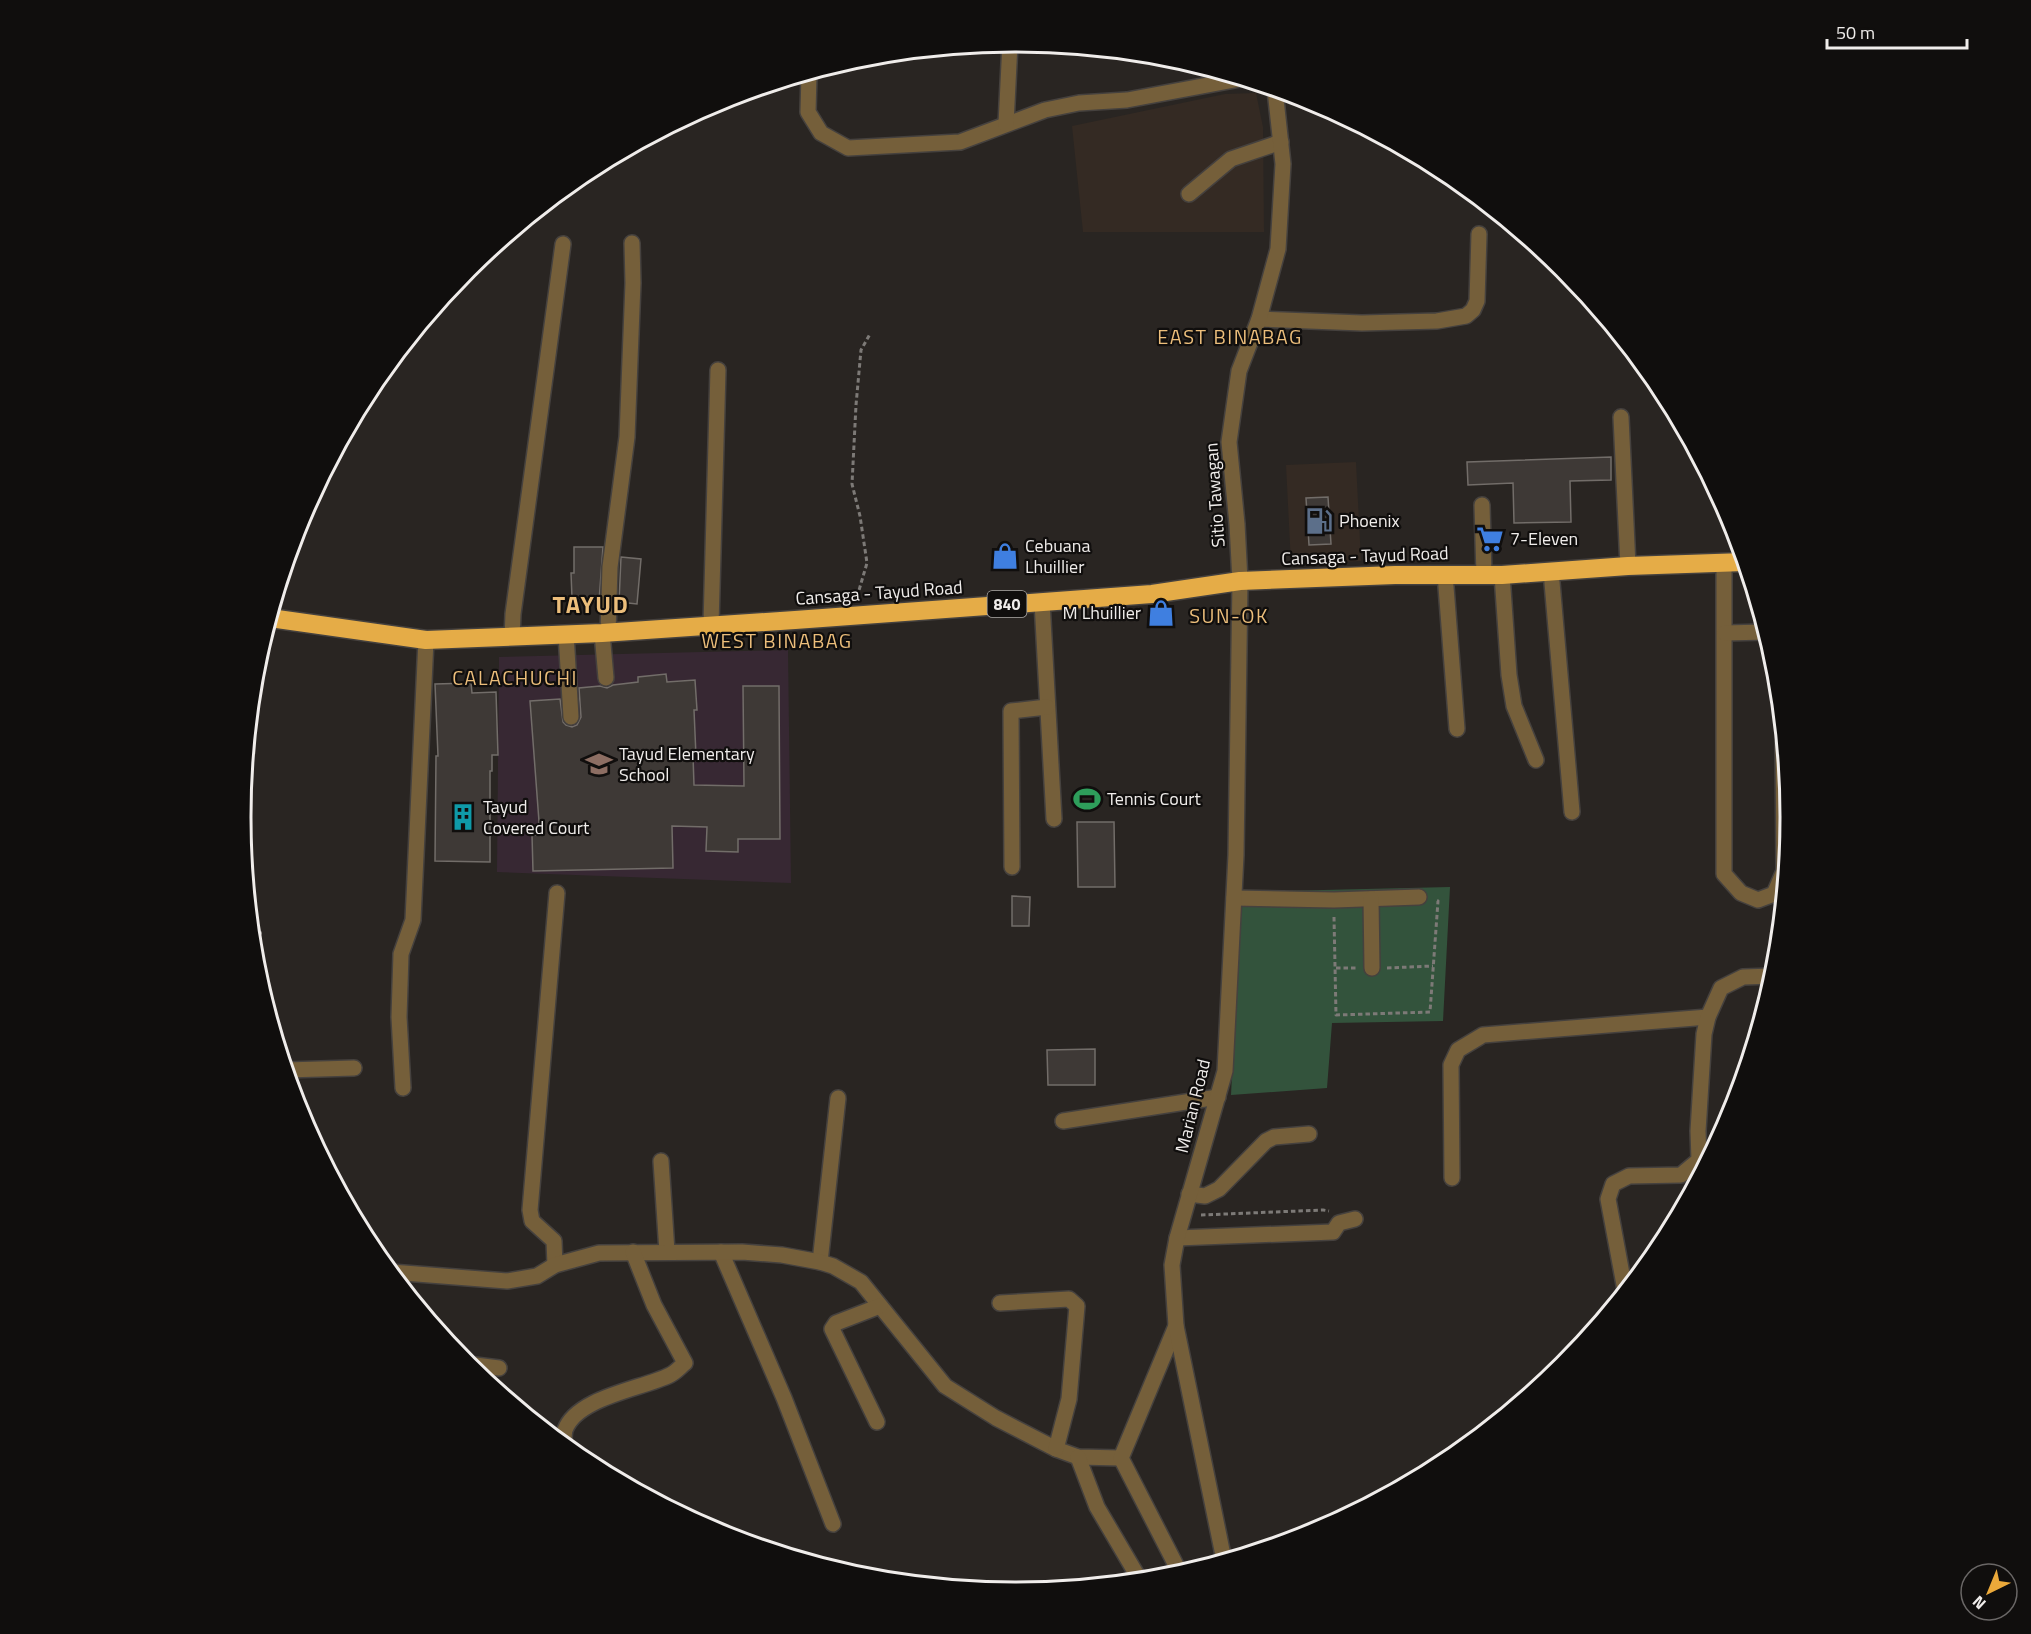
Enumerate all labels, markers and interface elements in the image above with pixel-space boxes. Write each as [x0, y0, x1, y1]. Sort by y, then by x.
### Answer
scale bar [1827, 12, 1966, 50]
text: 50 m [1836, 19, 1875, 46]
district label: EAST BINABAG [1157, 321, 1303, 352]
street label: Sitio Tawagan [1197, 442, 1232, 548]
fuel station icon: Phoenix [1304, 506, 1334, 536]
place label: Phoenix [1339, 507, 1400, 534]
supermarket icon: 7-Eleven [1475, 524, 1505, 554]
place label: 7-Eleven [1510, 525, 1578, 552]
place label: Cebuana Lhuillier [1025, 532, 1090, 580]
street label: Cansaga - Tayud Road [1281, 539, 1449, 572]
shop icon: Cebuana Lhuillier [990, 541, 1020, 571]
street label: Cansaga - Tayud Road [795, 573, 963, 612]
district label: TAYUD [553, 586, 629, 622]
road number: 840 [988, 591, 1026, 617]
shop icon: M Lhuillier [1146, 598, 1176, 628]
place label: M Lhuillier [1063, 599, 1141, 626]
district label: SUN-OK [1189, 600, 1269, 631]
district label: WEST BINABAG [701, 625, 853, 656]
district label: CALACHUCHI [452, 662, 578, 693]
place label: Tayud Elementary School [619, 740, 755, 788]
school or university icon: Tayud Elementary School [584, 749, 614, 779]
sports icon: Tennis Court [1072, 784, 1102, 814]
place label: Tennis Court [1107, 785, 1201, 812]
place label: Tayud Covered Court [483, 793, 590, 841]
building icon: Tayud Covered Court [448, 802, 478, 832]
street label: Marian Road [1168, 1056, 1217, 1156]
north arrow [1959, 1562, 2019, 1622]
text: N [1967, 1590, 1991, 1616]

